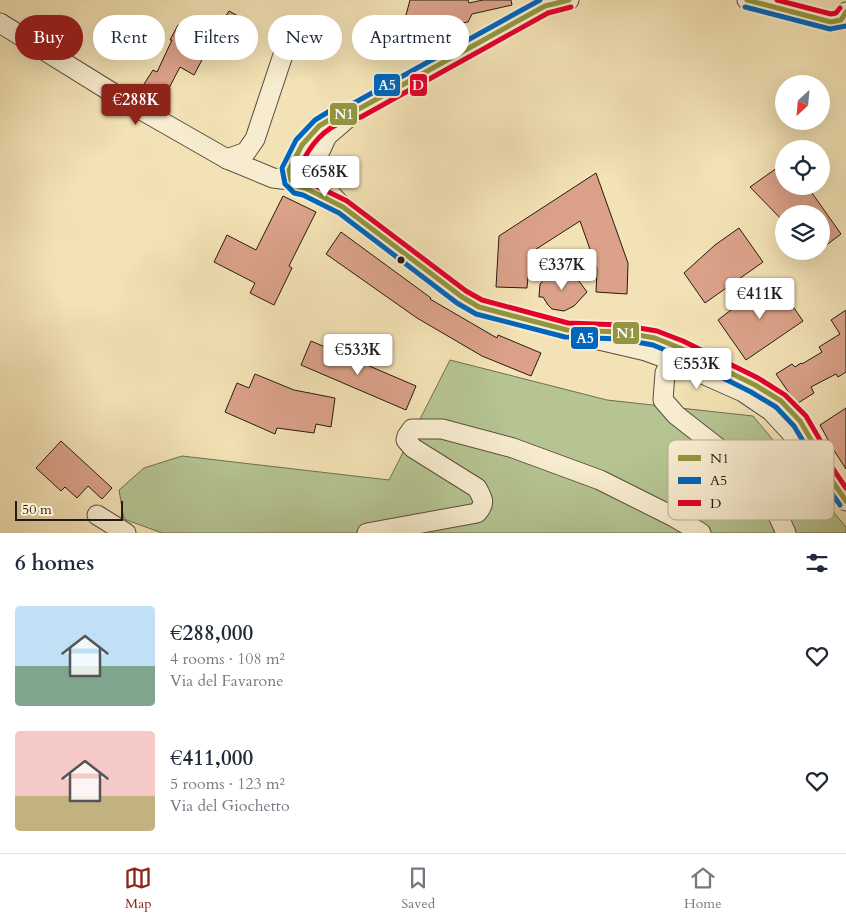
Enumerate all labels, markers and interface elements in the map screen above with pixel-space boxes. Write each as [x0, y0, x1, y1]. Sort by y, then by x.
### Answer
chip: Buy [15, 15, 83, 60]
chip: Rent [93, 15, 165, 60]
chip: Filters [175, 15, 258, 60]
chip: New [268, 15, 342, 60]
chip: Apartment [352, 15, 469, 60]
line badge: A5 [373, 73, 401, 97]
line badge: D [409, 73, 428, 97]
north arrow [775, 75, 830, 130]
map controls [775, 75, 830, 260]
text: A5 [378, 76, 396, 95]
text: D [412, 76, 424, 95]
pin: €288K [101, 84, 171, 126]
text: €288K [112, 89, 160, 111]
line badge: N1 [329, 102, 358, 126]
text: N1 [334, 105, 354, 124]
button: locate [775, 140, 830, 195]
pin: €658K [290, 156, 360, 198]
text: €658K [301, 161, 349, 183]
button: layers [775, 205, 830, 260]
pin: €337K [527, 248, 597, 291]
text: €337K [538, 254, 586, 276]
unlabelled marker [396, 255, 406, 265]
pin: €411K [725, 278, 795, 320]
text: €411K [736, 283, 784, 305]
line badge: N1 [612, 321, 640, 345]
text: N1 [616, 324, 636, 343]
line badge: A5 [570, 326, 599, 350]
text: A5 [576, 329, 594, 348]
pin: €533K [323, 334, 393, 376]
text: €533K [334, 339, 382, 361]
pin: €553K [662, 348, 732, 390]
text: €553K [673, 353, 721, 375]
legend [668, 440, 834, 520]
text: N1 [710, 449, 729, 468]
text: A5 [710, 471, 727, 490]
text: D [710, 494, 721, 513]
scale bar [15, 498, 122, 521]
text: 50 m [22, 500, 52, 519]
text: 6 homes [15, 549, 94, 578]
icon: filters [803, 549, 831, 577]
text: €288,000 [170, 619, 253, 648]
icon: home [55, 626, 115, 686]
icon: heart [803, 642, 831, 670]
text: 4 rooms · 108 m² [170, 648, 285, 670]
text: Via del Favarone [170, 670, 284, 692]
text: €411,000 [170, 744, 253, 773]
icon: home [55, 751, 115, 811]
icon: heart [803, 767, 831, 795]
text: 5 rooms · 123 m² [170, 773, 285, 795]
text: Via del Giochetto [170, 795, 290, 817]
tab: Map [124, 864, 152, 913]
tab: Saved [401, 864, 435, 913]
tab: Home [684, 864, 722, 913]

